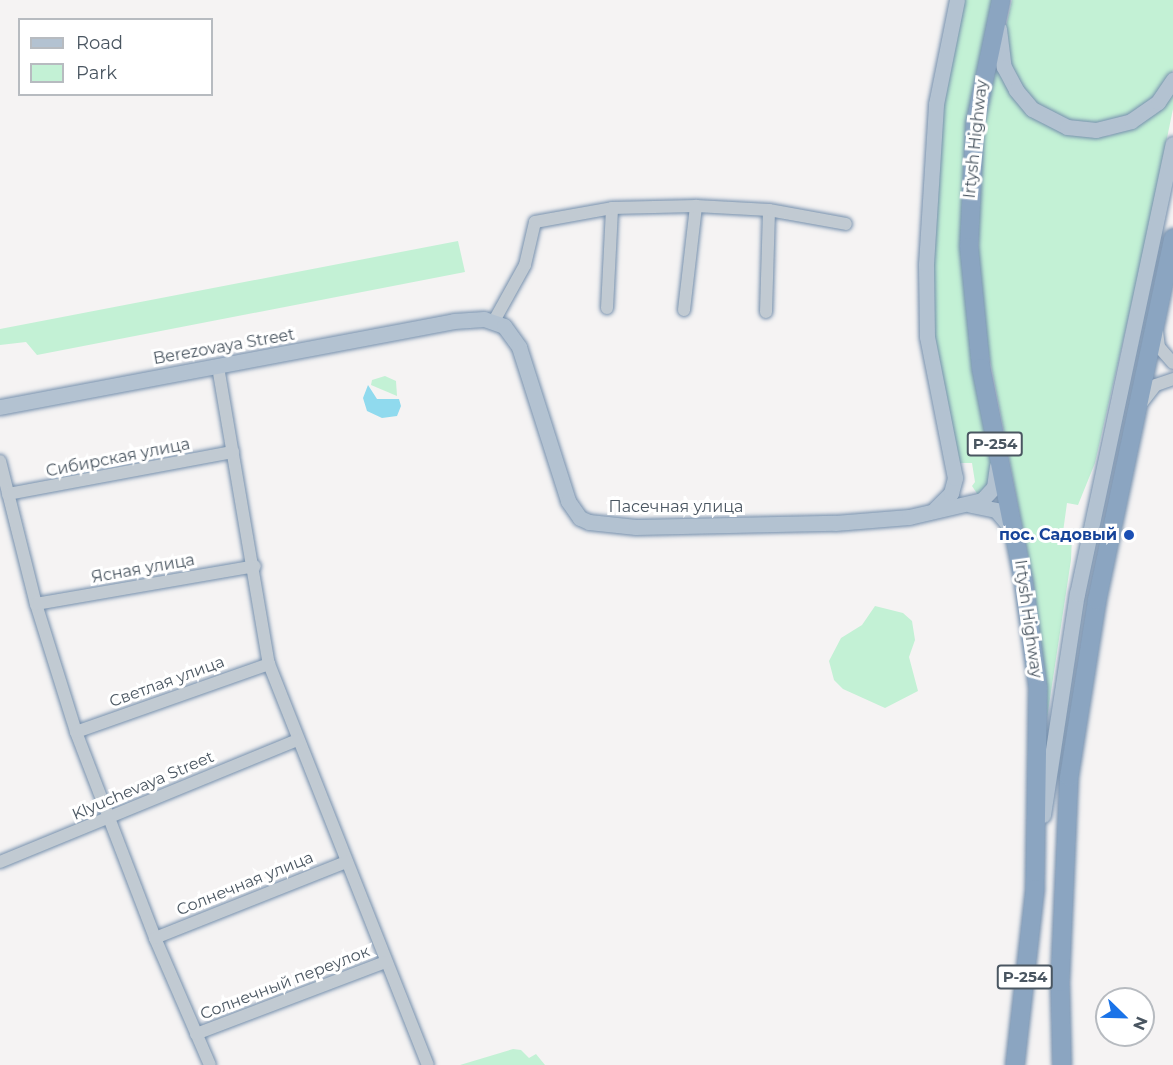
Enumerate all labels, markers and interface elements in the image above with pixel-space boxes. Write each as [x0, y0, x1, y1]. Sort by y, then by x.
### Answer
legend [18, 18, 213, 96]
text: Road [76, 32, 123, 54]
text: Park [76, 62, 117, 84]
street label: Irtysh Highway [960, 79, 992, 199]
street label: Berezovaya Street [152, 325, 296, 369]
road number: Р-254 [966, 432, 1024, 456]
street label: Сибирская улица [44, 435, 192, 481]
street label: Пасечная улица [609, 497, 743, 517]
place label: пос. Садовый [999, 525, 1117, 545]
marker: пос. Садовый [1122, 528, 1136, 542]
street label: Ясная улица [90, 550, 196, 588]
street label: Irtysh Highway [1010, 559, 1046, 679]
street label: Светлая улица [107, 652, 227, 712]
street label: Klyuchevaya Street [69, 747, 217, 825]
street label: Солнечная улица [174, 848, 316, 920]
street label: Солнечный переулок [198, 942, 372, 1024]
road number: Р-254 [996, 965, 1054, 989]
north arrow [1095, 987, 1155, 1047]
text: N [1129, 1014, 1151, 1033]

